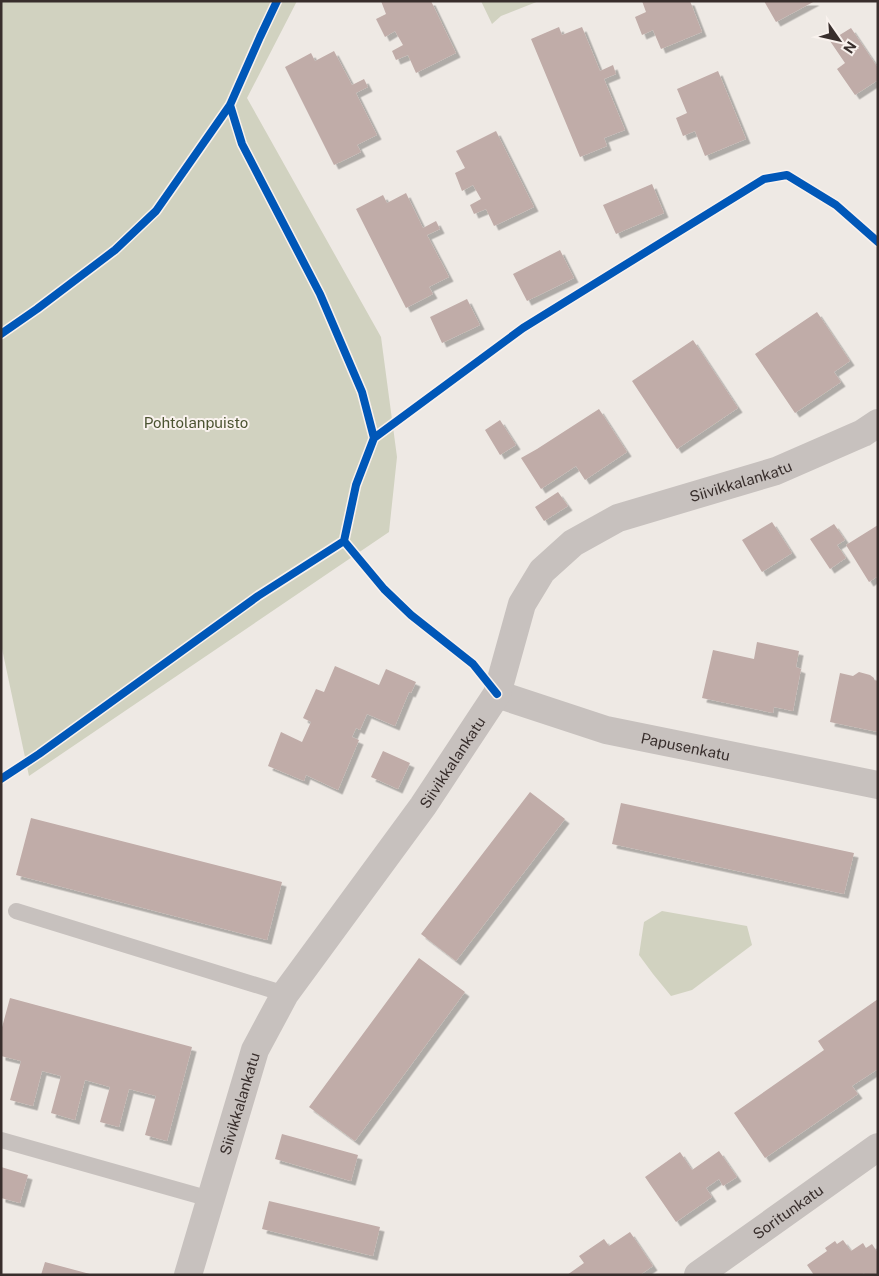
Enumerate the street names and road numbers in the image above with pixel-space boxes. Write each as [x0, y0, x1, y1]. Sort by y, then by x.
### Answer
street label: Siivikkalankatu [687, 457, 794, 505]
street label: Siivikkalankatu [416, 713, 488, 811]
street label: Papusenkatu [639, 729, 732, 763]
street label: Siivikkalankatu [216, 1050, 262, 1157]
street label: Soritunkatu [749, 1181, 826, 1242]

